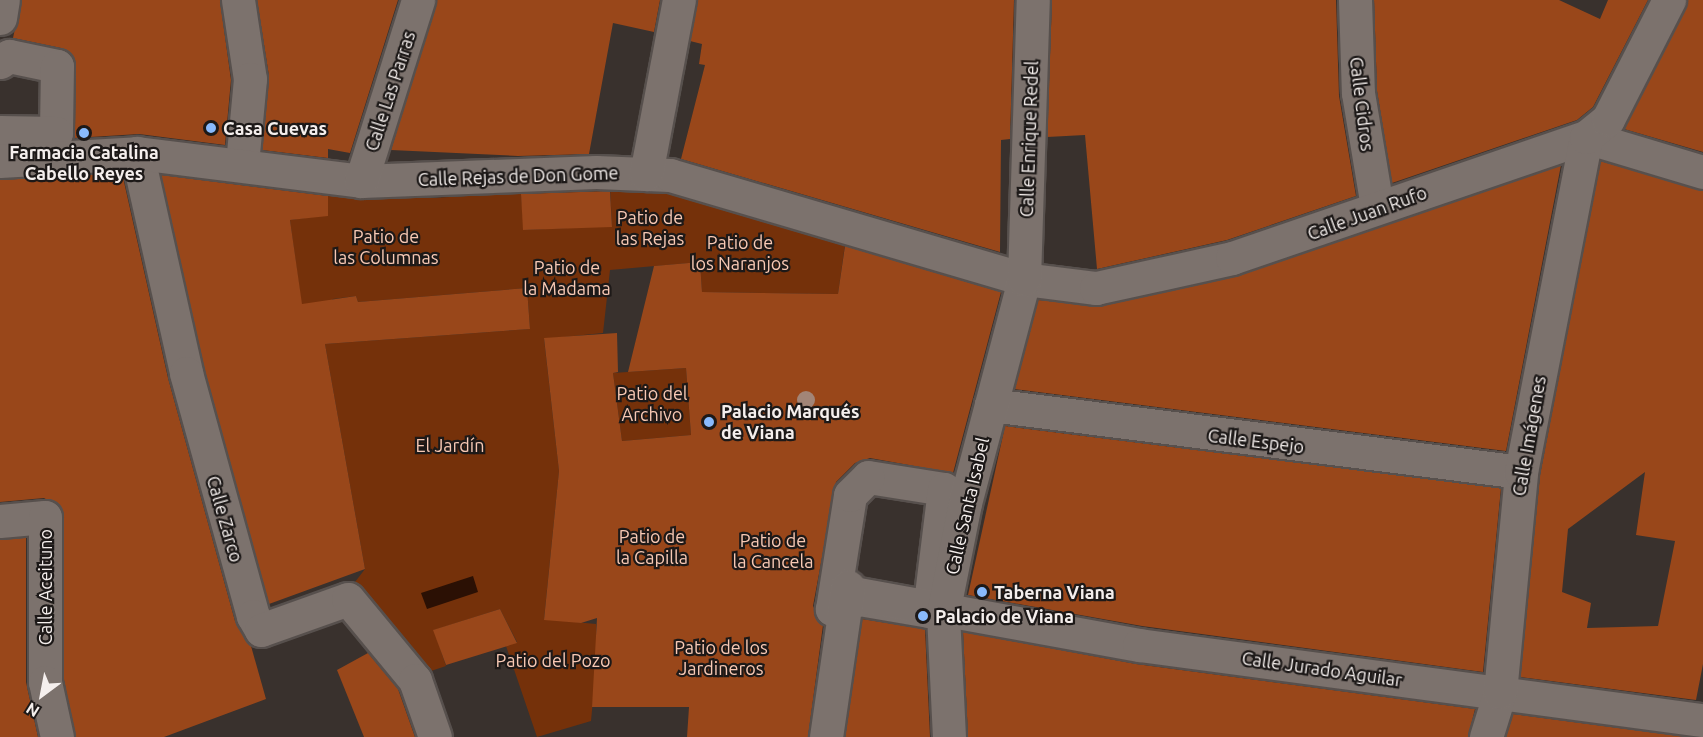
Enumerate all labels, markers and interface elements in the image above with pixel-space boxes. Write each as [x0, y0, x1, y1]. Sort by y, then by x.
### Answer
street label: Calle Las Parras [360, 28, 420, 154]
street label: Calle Cidros [1345, 56, 1379, 152]
street label: Calle Enrique Redel [1015, 60, 1043, 218]
place label: Casa Cuevas [223, 117, 327, 139]
marker: Casa Cuevas [204, 121, 218, 135]
marker: Farmacia Catalina Cabello Reyes [77, 126, 91, 140]
place label: Farmacia Catalina Cabello Reyes [9, 142, 159, 184]
street label: Calle Rejas de Don Gome [417, 162, 619, 190]
street label: Calle Juan Rufo [1304, 181, 1430, 245]
park label: Patio de las Rejas [616, 207, 684, 250]
park label: Patio de las Columnas [333, 226, 439, 268]
park label: Patio de los Naranjos [691, 232, 789, 274]
park label: Patio de la Madama [523, 257, 611, 300]
street label: Calle Imágenes [1508, 374, 1550, 498]
park label: Patio del Archivo [616, 383, 688, 426]
place label: Palacio Marqués de Viana [721, 401, 859, 444]
marker: Palacio Marqués de Viana [702, 415, 716, 429]
street label: Calle Espejo [1207, 424, 1305, 458]
park label: El Jardín [415, 434, 485, 456]
street label: Calle Santa Isabel [941, 435, 993, 577]
street label: Calle Zarco [202, 473, 248, 565]
park label: Patio de la Capilla [616, 526, 688, 568]
street label: Calle Aceituno [34, 529, 56, 645]
park label: Patio de la Cancela [733, 530, 813, 572]
place label: Taberna Viana [994, 581, 1115, 603]
marker: Taberna Viana [975, 585, 989, 599]
place label: Palacio de Viana [935, 605, 1074, 627]
marker: Palacio de Viana [916, 609, 930, 623]
park label: Patio de los Jardineros [674, 637, 768, 680]
street label: Calle Jurado Aguilar [1240, 647, 1404, 691]
park label: Patio del Pozo [496, 649, 610, 671]
north arrow [12, 665, 72, 725]
text: N [23, 699, 42, 721]

